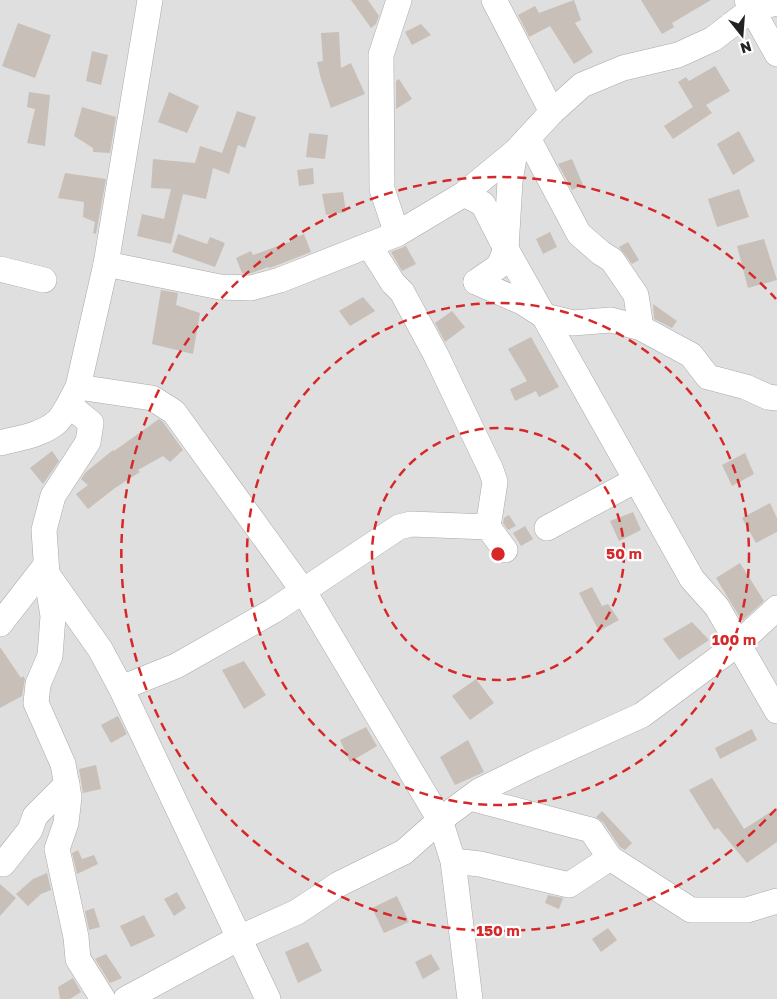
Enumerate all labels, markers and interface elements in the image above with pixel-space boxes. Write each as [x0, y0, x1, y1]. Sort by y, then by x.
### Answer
north arrow [717, 10, 767, 60]
text: N [738, 38, 754, 58]
text: 50 m [606, 544, 642, 562]
centre of rings [489, 545, 507, 563]
text: 100 m [712, 630, 756, 648]
text: 150 m [476, 921, 520, 939]

